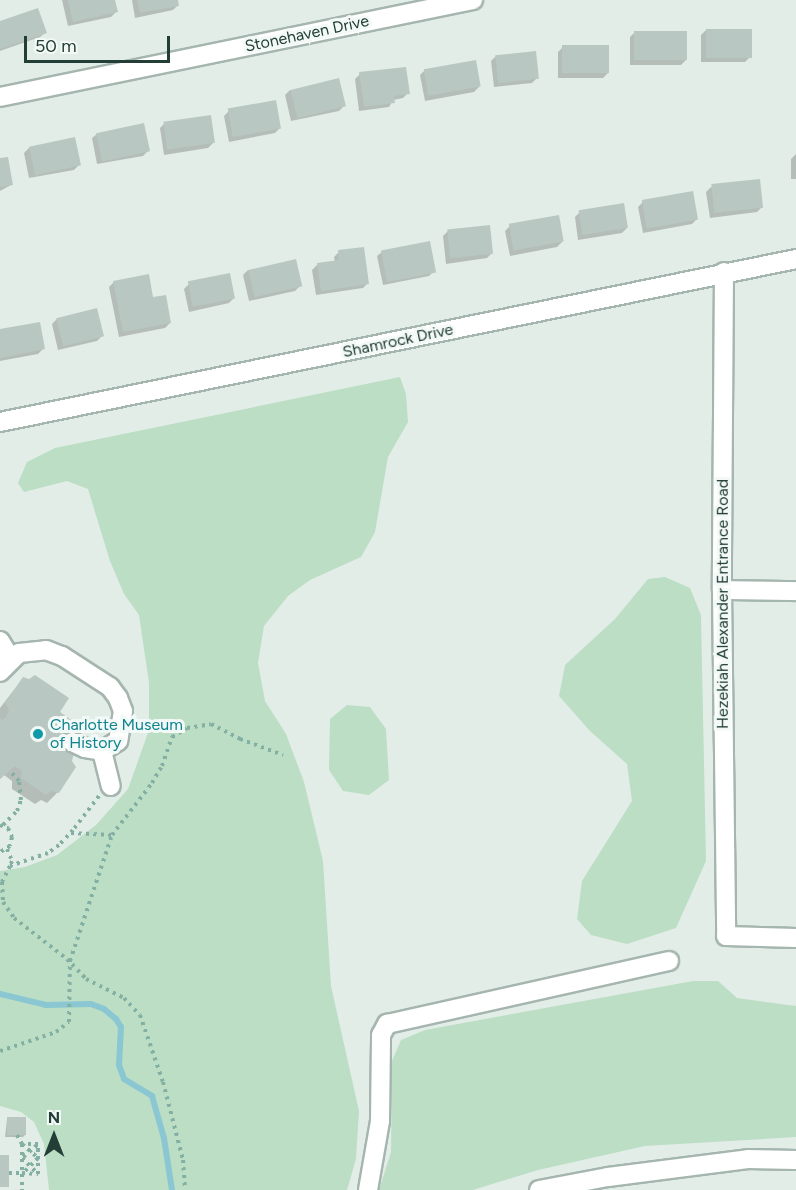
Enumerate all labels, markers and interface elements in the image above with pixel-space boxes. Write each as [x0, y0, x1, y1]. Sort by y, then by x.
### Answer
street label: Stonehaven Drive [243, 11, 371, 57]
scale bar [27, 24, 172, 62]
text: 50 m [35, 35, 77, 57]
street label: Shamrock Drive [341, 320, 455, 362]
street label: Hezekiah Alexander Entrance Road [713, 479, 733, 729]
place label: Charlotte Museum of History [50, 715, 183, 753]
marker: Charlotte Museum of History [31, 727, 45, 741]
north arrow [24, 1106, 84, 1166]
text: N [48, 1108, 60, 1127]

